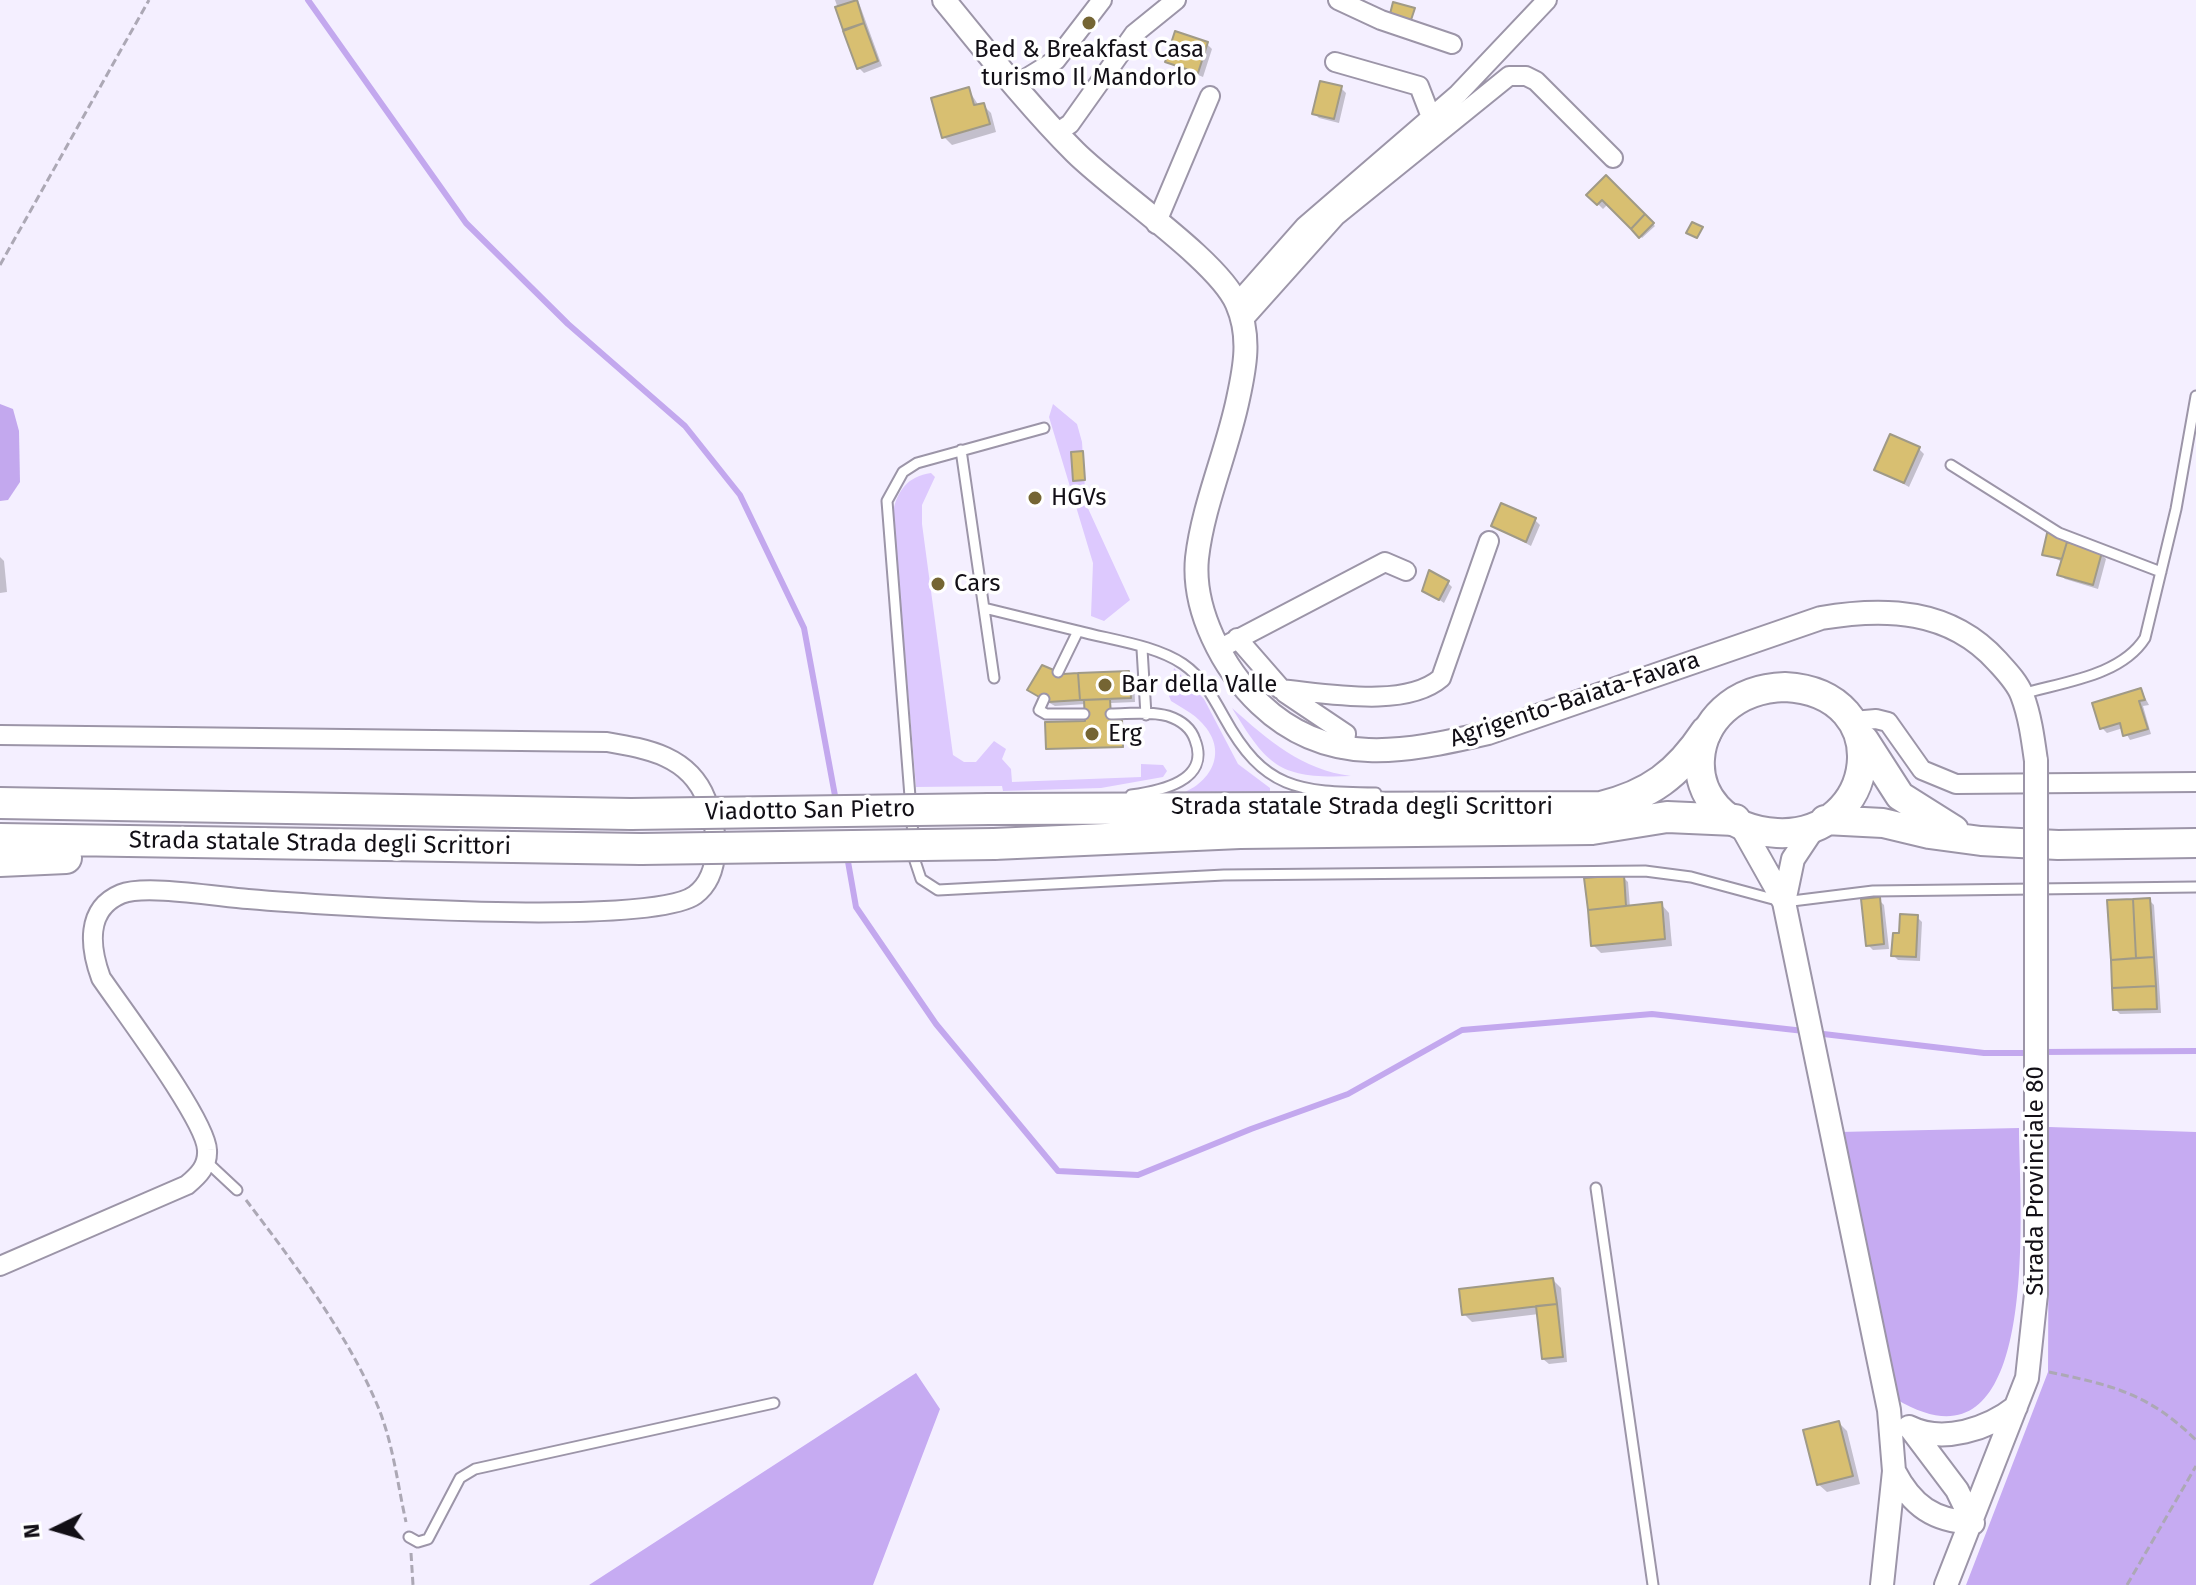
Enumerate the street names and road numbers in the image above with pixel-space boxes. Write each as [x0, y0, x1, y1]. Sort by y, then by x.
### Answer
street label: Agrigento-Baiata-Favara [1446, 646, 1704, 754]
street label: Strada statale Strada degli Scrittori [1171, 793, 1553, 821]
street label: Viadotto San Pietro [705, 795, 915, 827]
street label: Strada statale Strada degli Scrittori [129, 826, 511, 862]
street label: Strada Provinciale 80 [2022, 1066, 2050, 1296]

